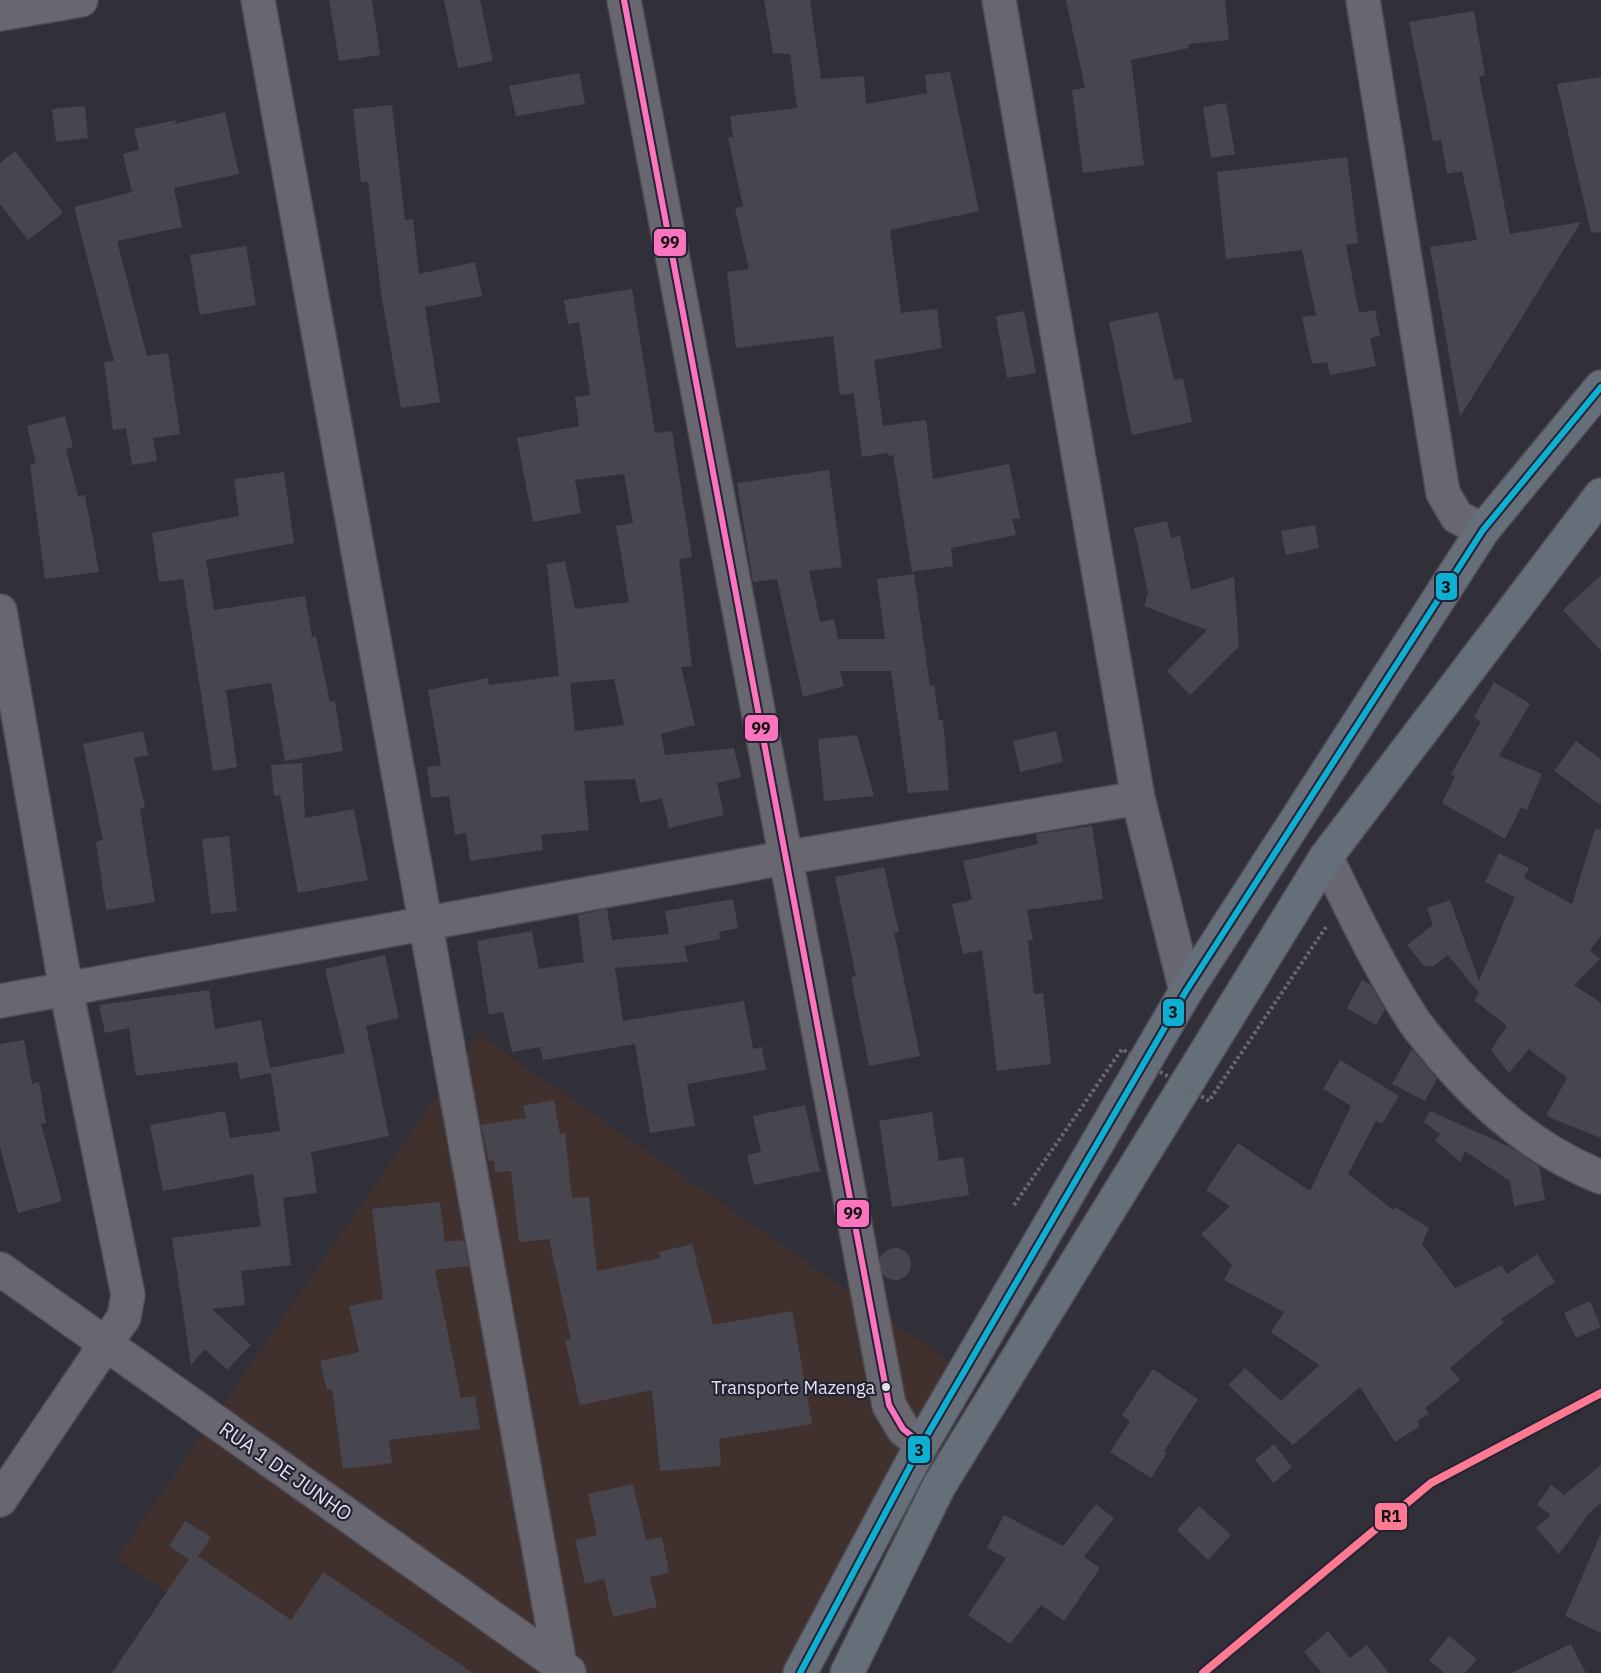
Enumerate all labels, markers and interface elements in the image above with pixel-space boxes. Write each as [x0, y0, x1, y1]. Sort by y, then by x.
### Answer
line badge: 99 [653, 228, 687, 257]
text: 99 [660, 232, 680, 252]
line badge: 3 [1435, 572, 1458, 601]
text: 3 [1441, 577, 1451, 597]
line badge: 99 [744, 714, 779, 742]
text: 99 [751, 718, 771, 738]
line badge: 3 [1162, 998, 1185, 1027]
text: 3 [1168, 1002, 1178, 1022]
line badge: 99 [836, 1199, 870, 1228]
text: 99 [843, 1203, 863, 1223]
place label: Transporte Mazenga [711, 1376, 875, 1399]
marker: Transporte Mazenga [880, 1381, 892, 1393]
street label: RUA 1 DE JUNHO [214, 1415, 358, 1527]
line badge: 3 [907, 1435, 931, 1464]
text: 3 [914, 1440, 924, 1460]
line badge: R1 [1374, 1502, 1408, 1531]
text: R1 [1381, 1506, 1402, 1526]

